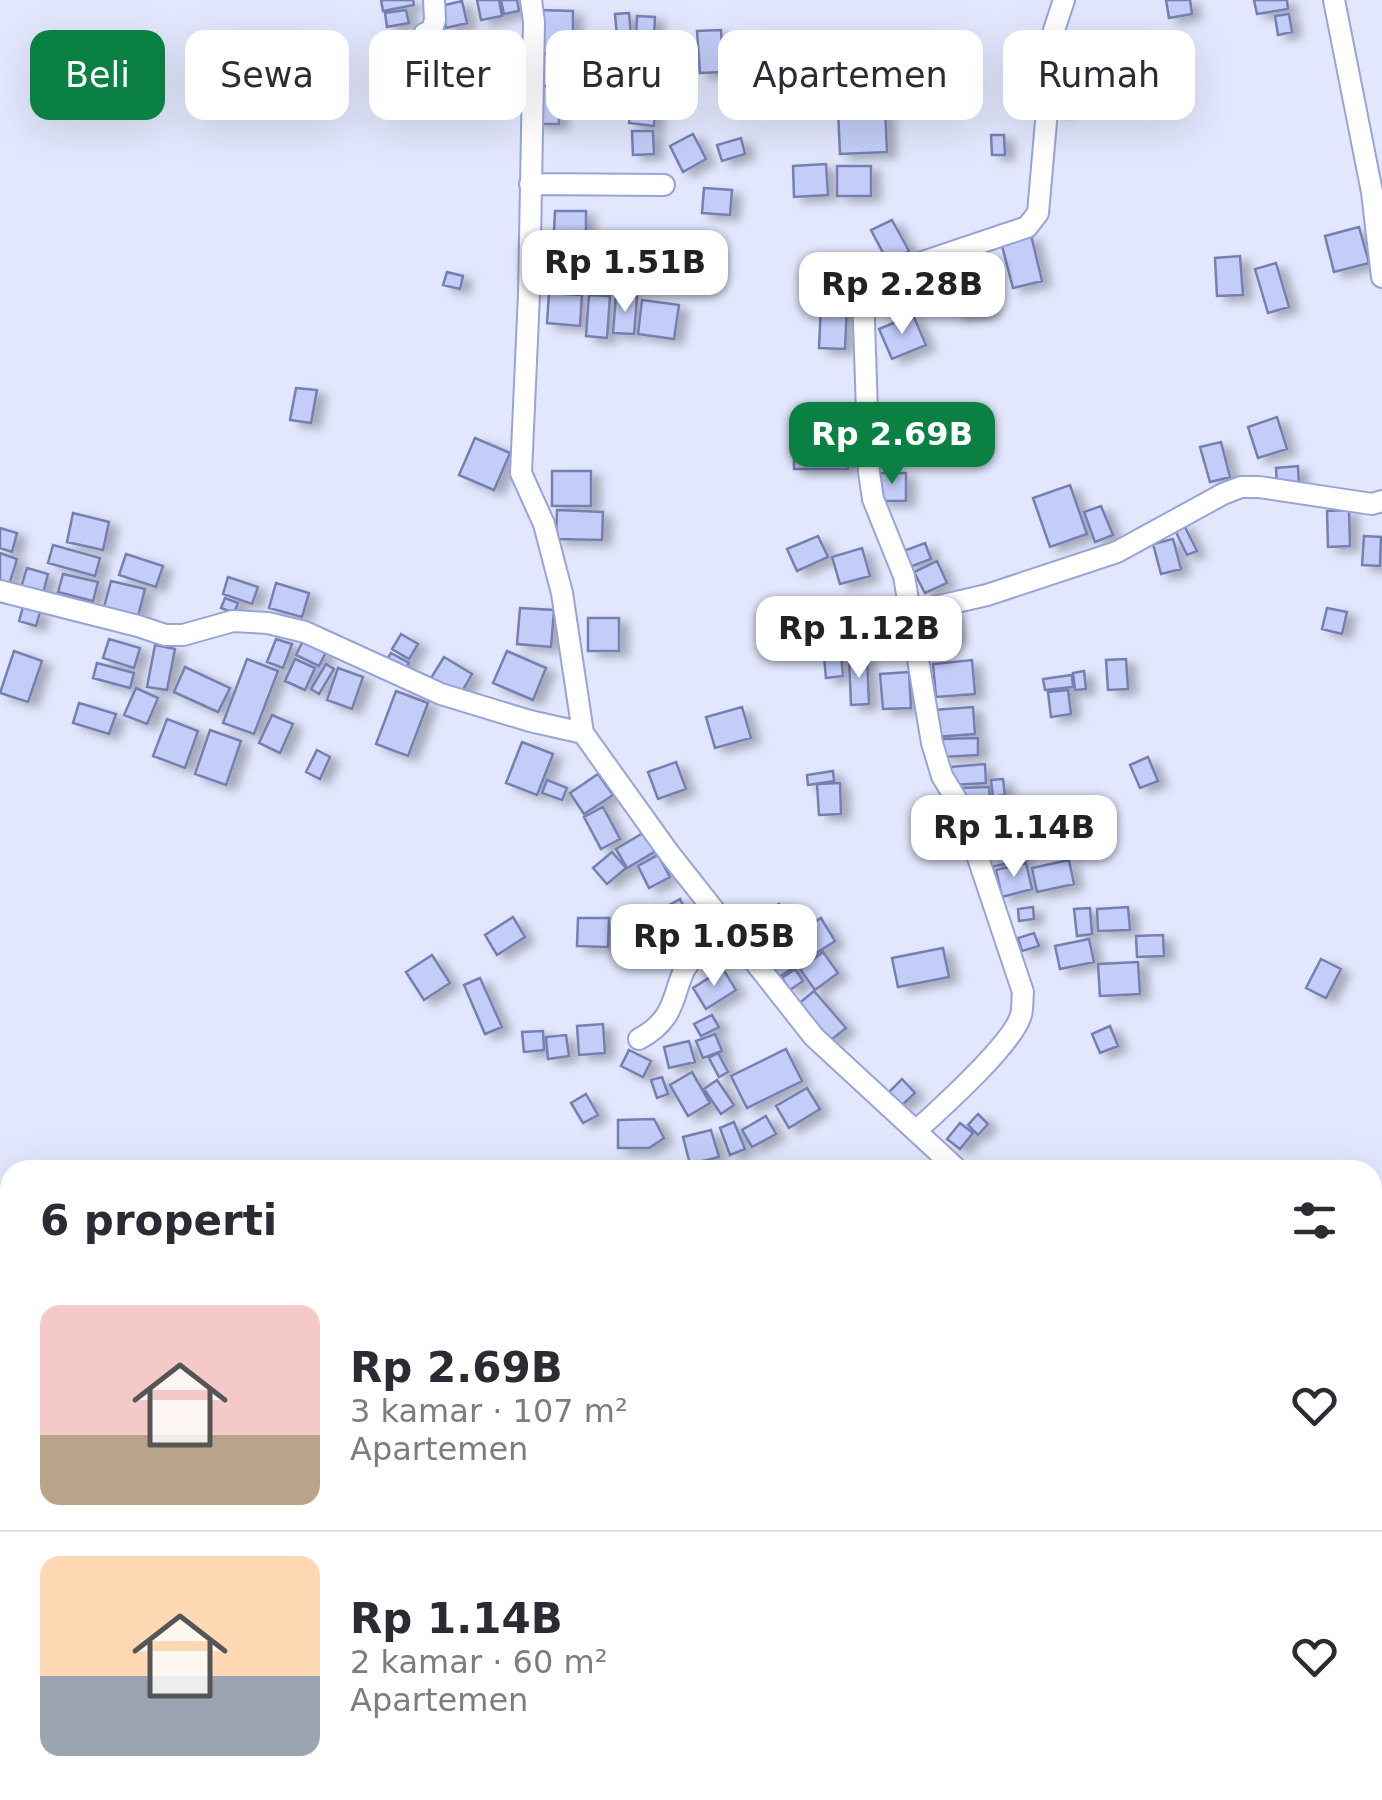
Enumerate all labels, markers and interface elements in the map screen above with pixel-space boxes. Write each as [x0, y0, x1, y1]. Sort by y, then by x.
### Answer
chip: Beli [30, 30, 165, 120]
chip: Sewa [185, 30, 349, 120]
chip: Filter [369, 30, 526, 120]
chip: Baru [546, 30, 698, 120]
chip: Apartemen [718, 30, 983, 120]
chip: Rumah [1003, 30, 1195, 120]
pin: Rp 1.51B [522, 230, 728, 315]
text: Rp 1.51B [544, 243, 706, 281]
pin: Rp 2.28B [799, 252, 1005, 337]
text: Rp 2.28B [821, 265, 983, 303]
pin: Rp 2.69B [789, 402, 995, 487]
text: Rp 2.69B [811, 415, 973, 453]
pin: Rp 1.12B [756, 596, 962, 681]
text: Rp 1.12B [778, 609, 940, 647]
pin: Rp 1.14B [911, 795, 1117, 880]
text: Rp 1.14B [933, 808, 1095, 846]
pin: Rp 1.05B [611, 904, 817, 989]
text: Rp 1.05B [633, 917, 795, 955]
icon: filters [1287, 1193, 1342, 1248]
text: 6 properti [40, 1196, 277, 1245]
text: Rp 2.69B [350, 1343, 563, 1392]
icon: home [120, 1345, 240, 1465]
icon: heart [1287, 1378, 1342, 1433]
text: 3 kamar · 107 m² [350, 1392, 628, 1430]
text: Apartemen [350, 1430, 528, 1468]
text: Rp 1.14B [350, 1594, 563, 1643]
icon: home [120, 1596, 240, 1716]
icon: heart [1287, 1629, 1342, 1684]
text: 2 kamar · 60 m² [350, 1643, 607, 1681]
text: Apartemen [350, 1681, 528, 1719]

